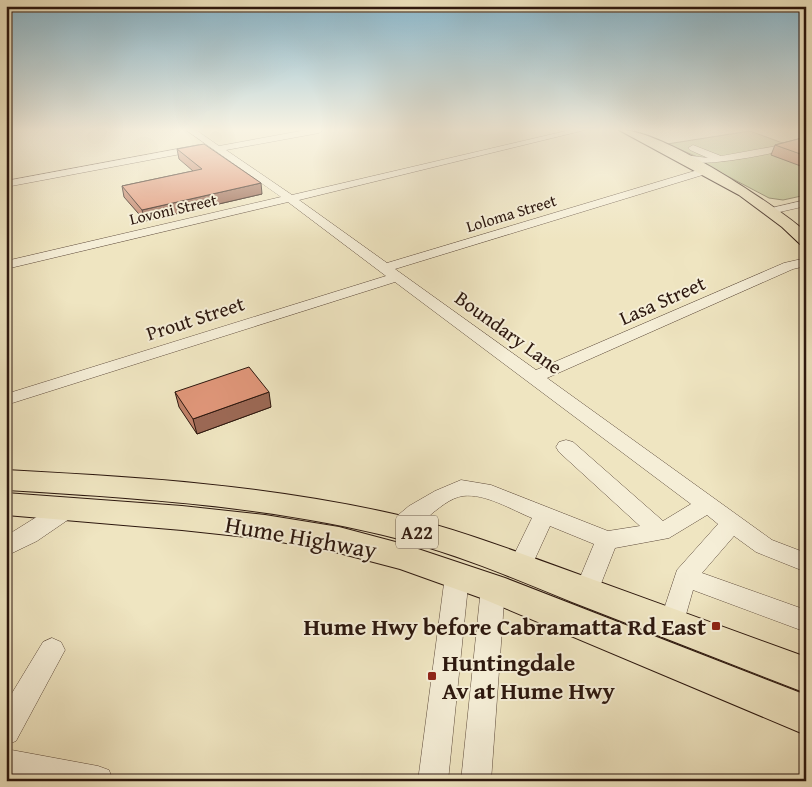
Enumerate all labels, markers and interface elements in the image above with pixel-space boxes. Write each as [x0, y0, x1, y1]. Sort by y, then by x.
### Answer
street label: Lovoni Street [127, 187, 219, 231]
street label: Loloma Street [463, 188, 559, 238]
street label: Lasa Street [614, 268, 710, 332]
street label: Boundary Lane [449, 283, 569, 381]
street label: Prout Street [142, 288, 248, 348]
street label: Hume Highway [223, 506, 379, 568]
road number: A22 [396, 516, 438, 548]
place label: Hume Hwy before Cabramatta Rd East [303, 609, 706, 644]
marker: Hume Hwy before Cabramatta Rd East [710, 620, 722, 632]
place label: Huntingdale Av at Hume Hwy [442, 645, 615, 708]
marker: Huntingdale Av at Hume Hwy [426, 670, 438, 682]

